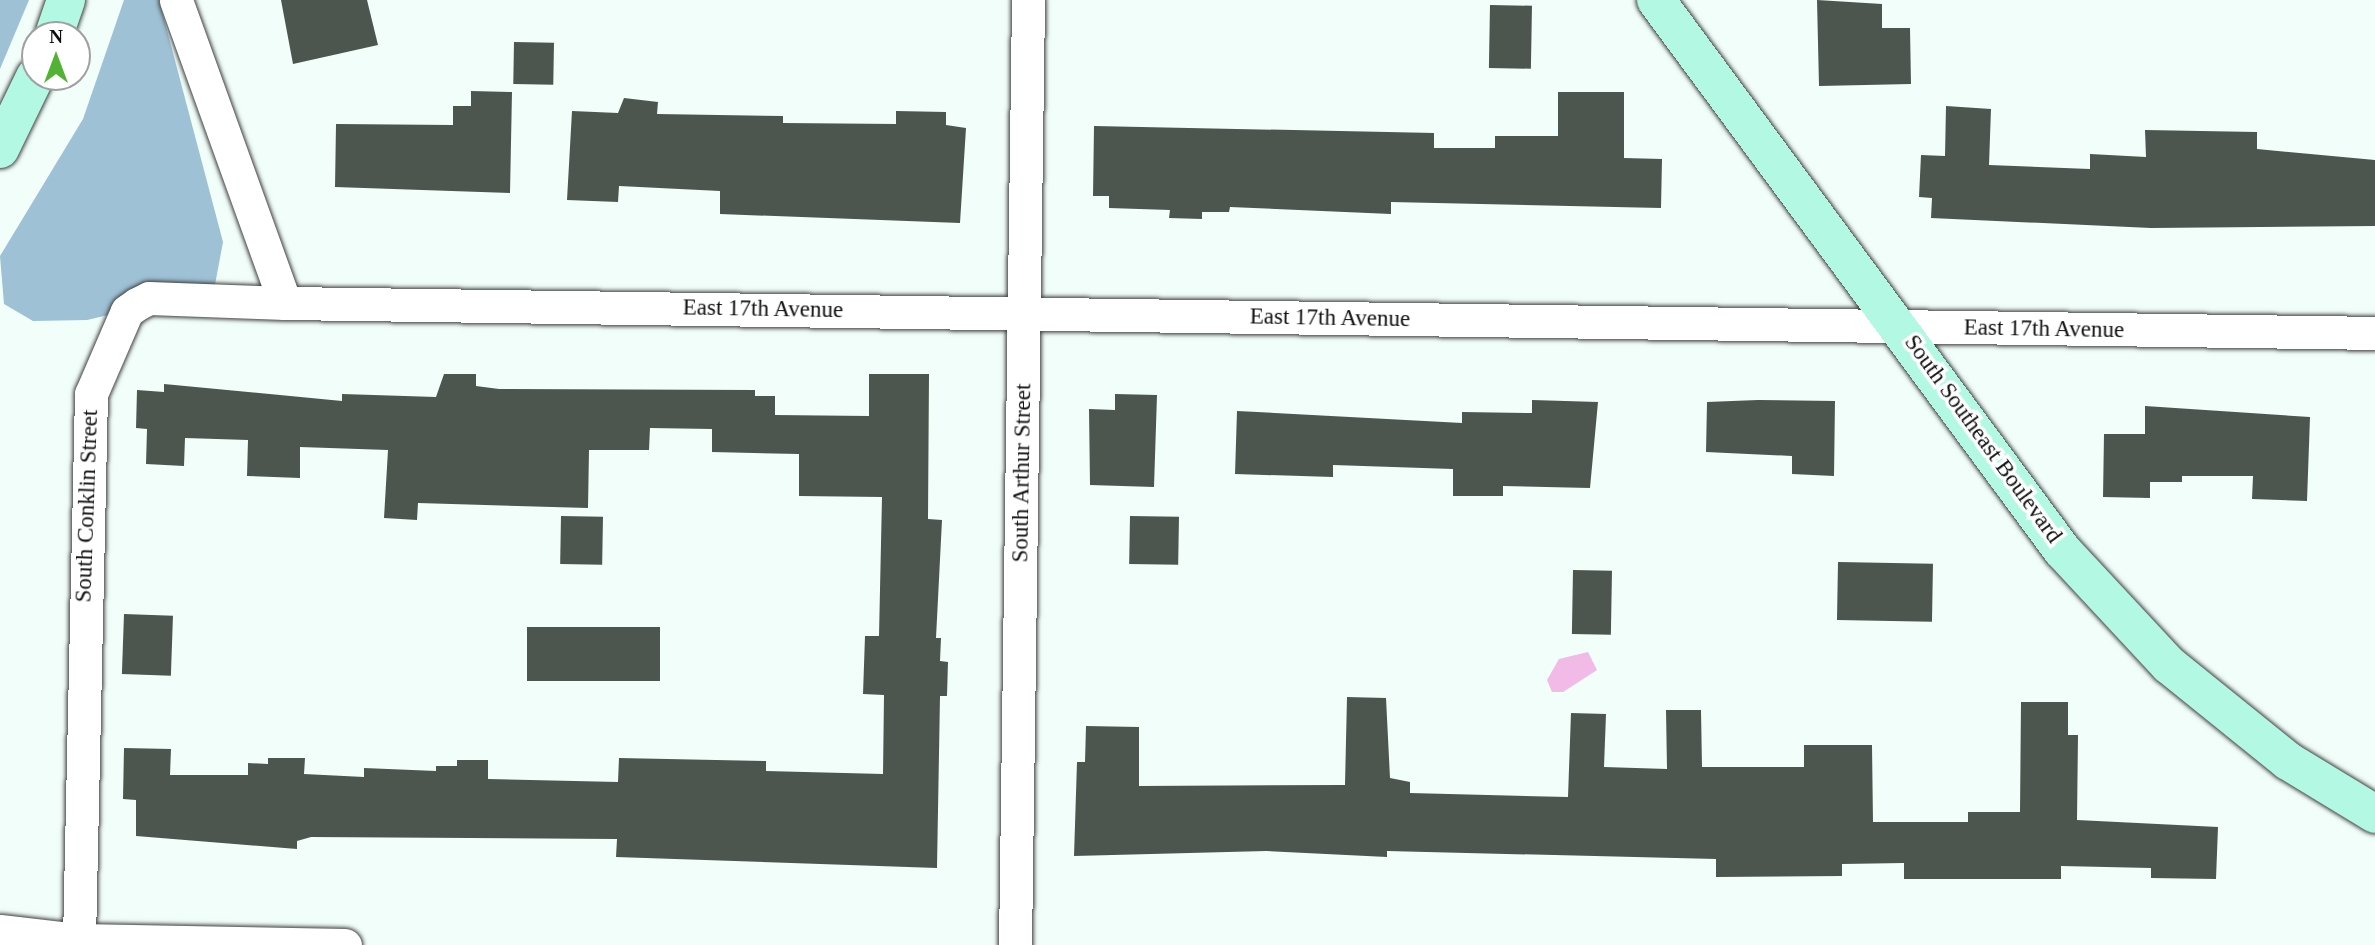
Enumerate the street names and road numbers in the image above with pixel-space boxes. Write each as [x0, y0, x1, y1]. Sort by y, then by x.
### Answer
street label: East 17th Avenue [682, 294, 844, 324]
street label: East 17th Avenue [1249, 303, 1411, 333]
street label: East 17th Avenue [1963, 314, 2125, 344]
street label: South Southeast Boulevard [1898, 330, 2068, 548]
street label: South Arthur Street [1007, 383, 1037, 563]
street label: South Conklin Street [70, 409, 104, 603]

